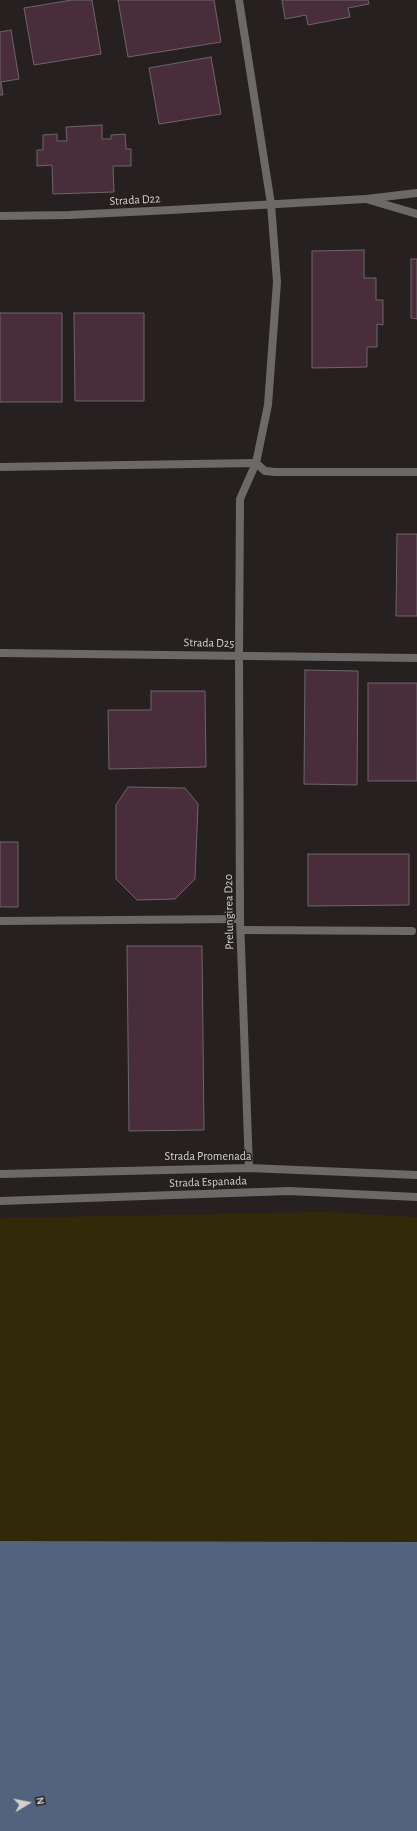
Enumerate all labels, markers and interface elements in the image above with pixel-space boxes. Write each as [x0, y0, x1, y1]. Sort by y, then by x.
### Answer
street label: Strada D22 [109, 191, 161, 209]
street label: Strada D25 [184, 635, 234, 651]
street label: Prelungirea D20 [221, 874, 237, 950]
street label: Strada Promenada [165, 1149, 251, 1163]
street label: Strada Espanada [169, 1173, 247, 1191]
north arrow [8, 1783, 48, 1823]
text: N [34, 1796, 46, 1806]

